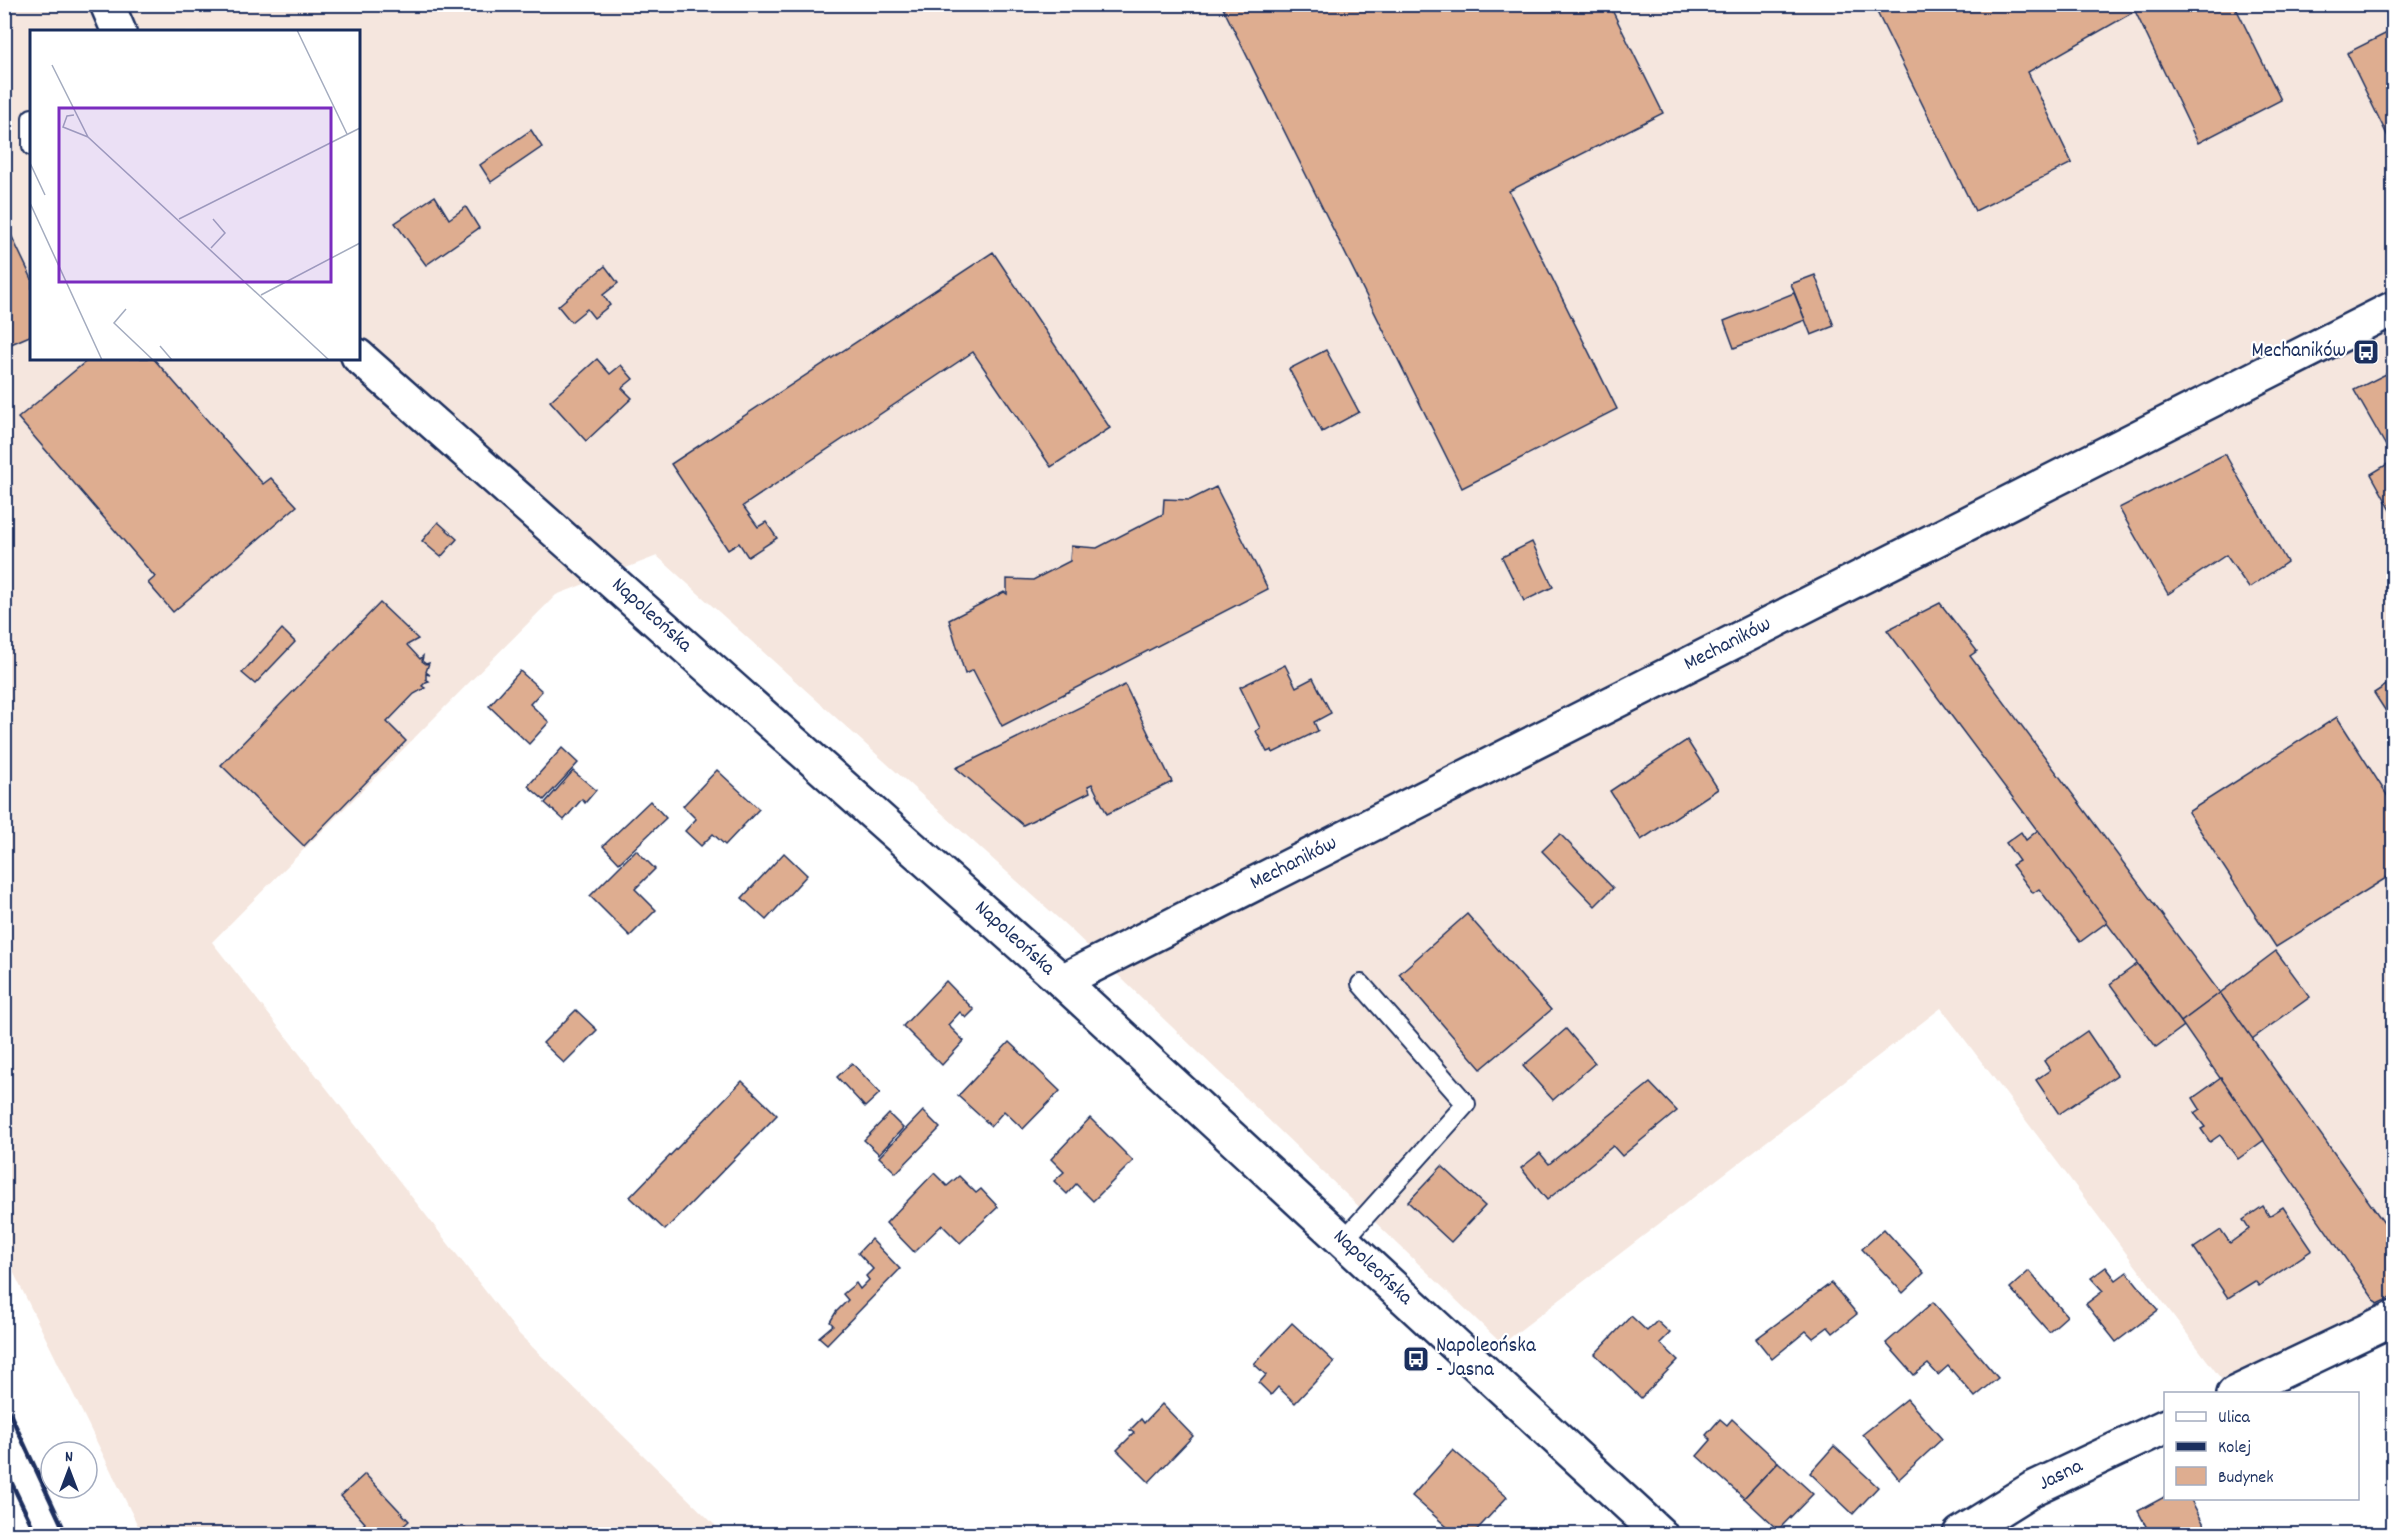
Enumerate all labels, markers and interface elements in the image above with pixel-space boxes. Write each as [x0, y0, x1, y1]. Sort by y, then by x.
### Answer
inset map [30, 30, 360, 360]
place label: Mechaników [2252, 337, 2346, 367]
bus stop icon: Mechaników [2351, 337, 2381, 367]
street label: Napoleońska [604, 571, 699, 661]
street label: Mechaników [1679, 610, 1777, 680]
street label: Mechaników [1245, 829, 1343, 899]
street label: Napoleońska [967, 894, 1062, 984]
street label: Napoleońska [1325, 1223, 1420, 1314]
place label: Napoleońska - Jasna [1436, 1332, 1537, 1386]
bus stop icon: Napoleońska - Jasna [1401, 1344, 1431, 1374]
legend [2164, 1392, 2359, 1500]
text: Ulica [2218, 1406, 2250, 1431]
text: Kolej [2218, 1436, 2251, 1461]
north arrow [39, 1440, 99, 1500]
text: N [65, 1446, 73, 1469]
street label: Jasna [2034, 1452, 2089, 1500]
text: Budynek [2218, 1466, 2274, 1491]

